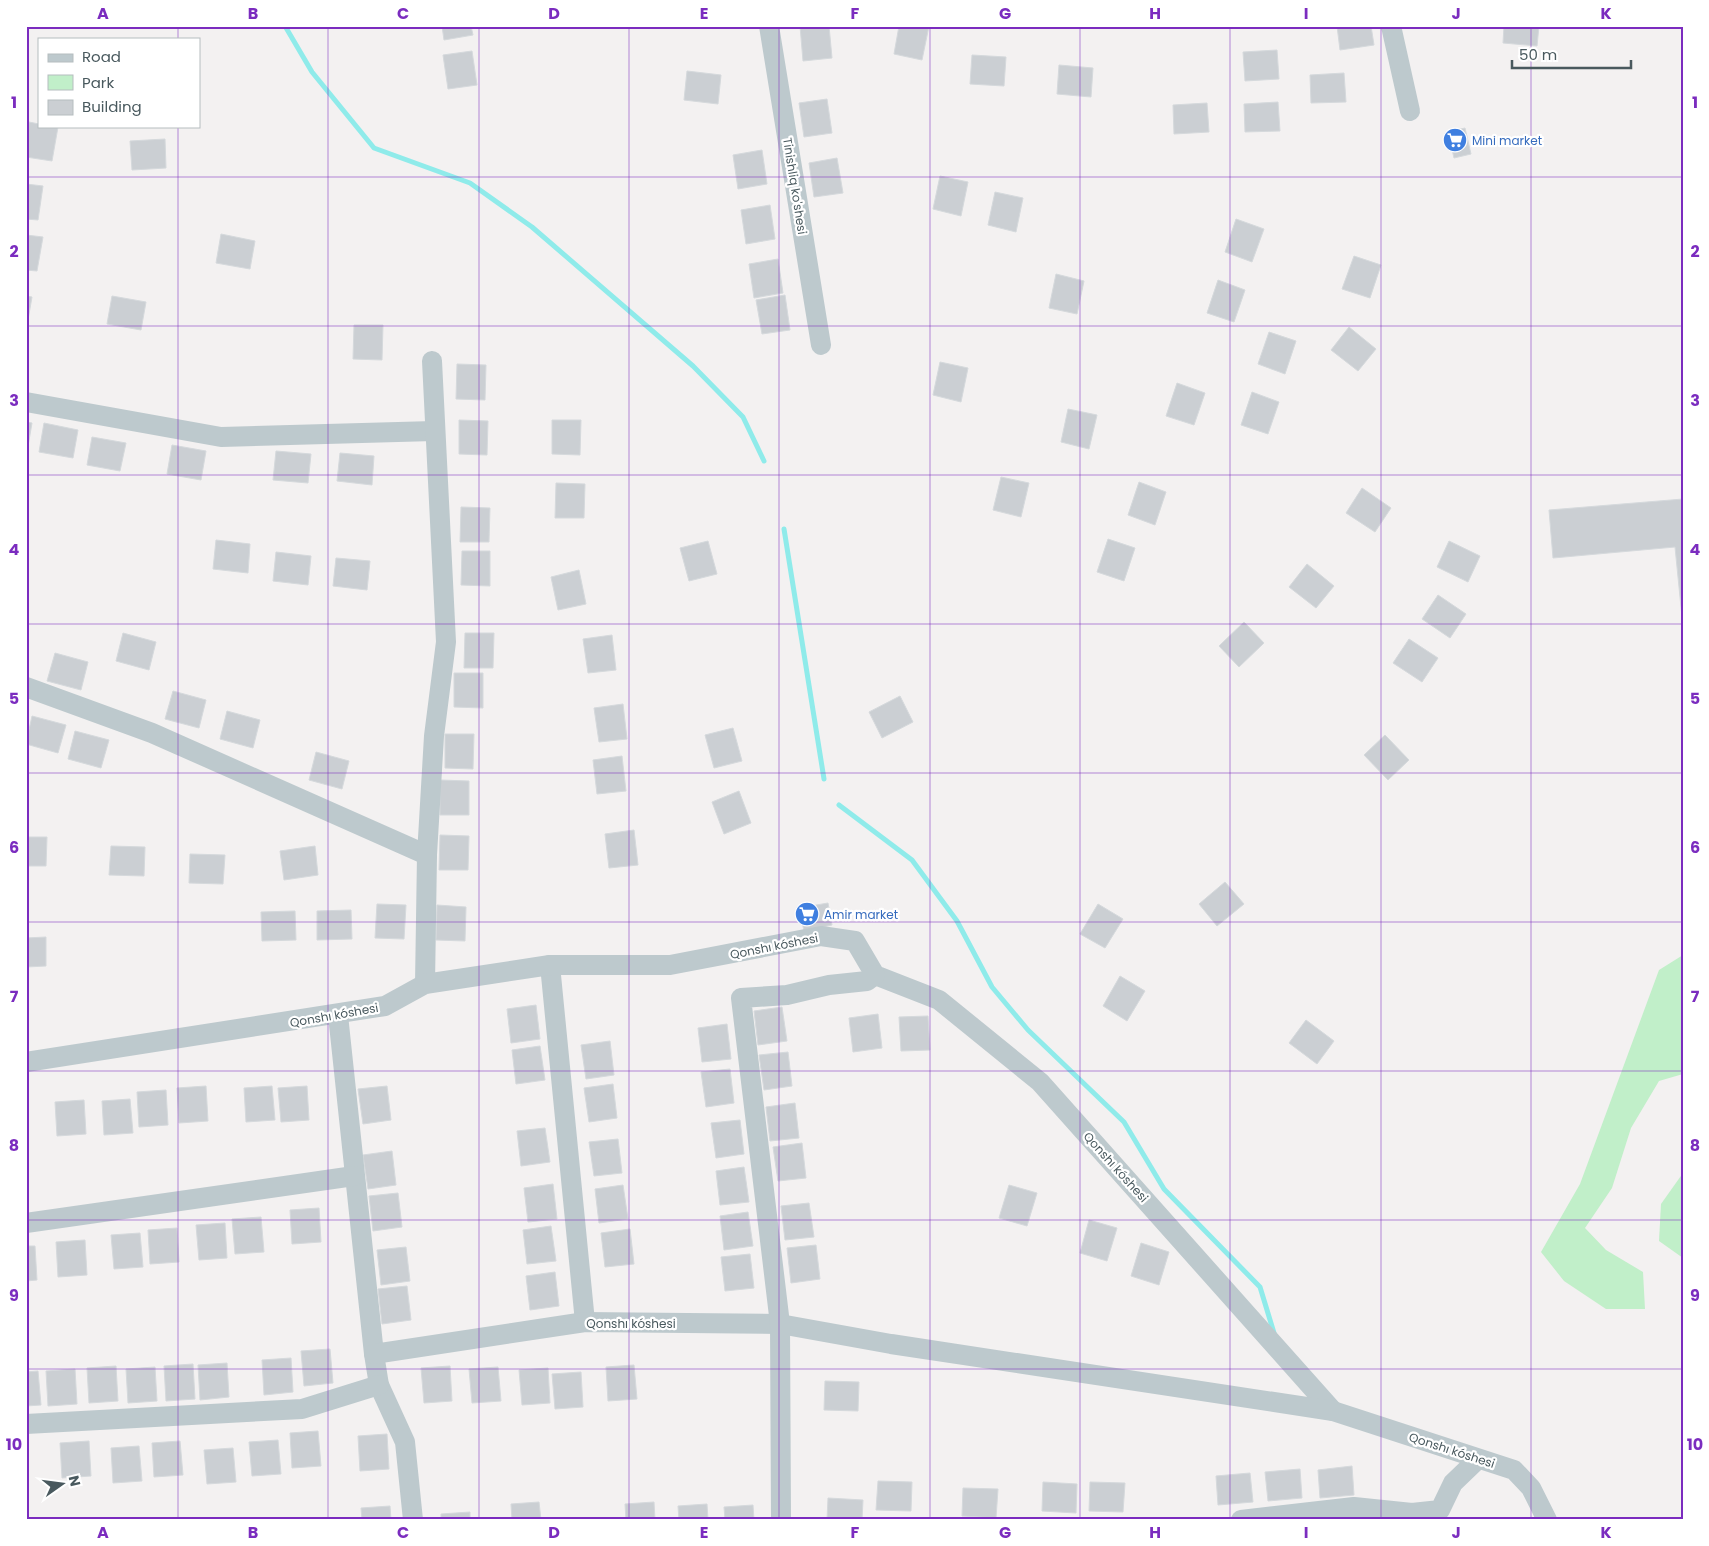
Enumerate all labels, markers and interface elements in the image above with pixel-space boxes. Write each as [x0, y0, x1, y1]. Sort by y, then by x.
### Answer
text: A [97, 2, 109, 25]
text: B [248, 2, 258, 25]
text: C [397, 2, 409, 25]
text: D [548, 2, 560, 25]
text: E [700, 2, 708, 25]
text: F [851, 2, 860, 25]
text: G [999, 2, 1011, 25]
text: H [1149, 2, 1161, 25]
text: I [1304, 2, 1308, 25]
text: J [1451, 2, 1461, 25]
text: K [1600, 2, 1612, 25]
legend [38, 38, 200, 128]
scale bar [1512, 38, 1630, 70]
text: 50 m [1519, 44, 1557, 65]
text: Road [82, 46, 121, 67]
text: Park [82, 72, 114, 93]
text: 1 [11, 91, 17, 114]
text: 1 [1692, 91, 1698, 114]
text: Building [82, 96, 142, 117]
supermarket icon: Mini market [1442, 127, 1468, 153]
place label: Mini market [1472, 132, 1542, 149]
street label: Tinishliq ko'shesi [779, 136, 811, 236]
text: 2 [9, 240, 19, 263]
text: 2 [1690, 240, 1700, 263]
text: 3 [9, 389, 19, 412]
text: 3 [1690, 389, 1700, 412]
text: 4 [9, 538, 20, 561]
text: 4 [1690, 538, 1701, 561]
text: 5 [9, 687, 19, 710]
text: 5 [1690, 687, 1700, 710]
text: 6 [9, 836, 19, 859]
text: 6 [1690, 836, 1700, 859]
supermarket icon: Amir market [794, 901, 820, 927]
place label: Amir market [824, 906, 898, 923]
street label: Qonshı kóshesi [729, 929, 820, 963]
text: 7 [10, 985, 19, 1008]
text: 7 [1691, 985, 1700, 1008]
street label: Qonshı kóshesi [289, 999, 380, 1031]
street label: Qonshı kóshesi [1080, 1128, 1152, 1206]
text: 8 [9, 1134, 19, 1157]
text: 8 [1690, 1134, 1700, 1157]
text: 9 [9, 1284, 19, 1307]
text: 9 [1690, 1284, 1700, 1307]
street label: Qonshı kóshesi [586, 1315, 676, 1332]
street label: Qonshı kóshesi [1407, 1428, 1497, 1472]
text: 10 [6, 1433, 22, 1456]
text: 10 [1687, 1433, 1703, 1456]
north arrow [38, 1458, 88, 1508]
text: N [64, 1473, 86, 1488]
text: A [97, 1521, 109, 1544]
text: B [248, 1521, 258, 1544]
text: C [397, 1521, 409, 1544]
text: D [548, 1521, 560, 1544]
text: E [700, 1521, 708, 1544]
text: F [851, 1521, 860, 1544]
text: G [999, 1521, 1011, 1544]
text: H [1149, 1521, 1161, 1544]
text: I [1304, 1521, 1308, 1544]
text: J [1451, 1521, 1461, 1544]
text: K [1600, 1521, 1612, 1544]

